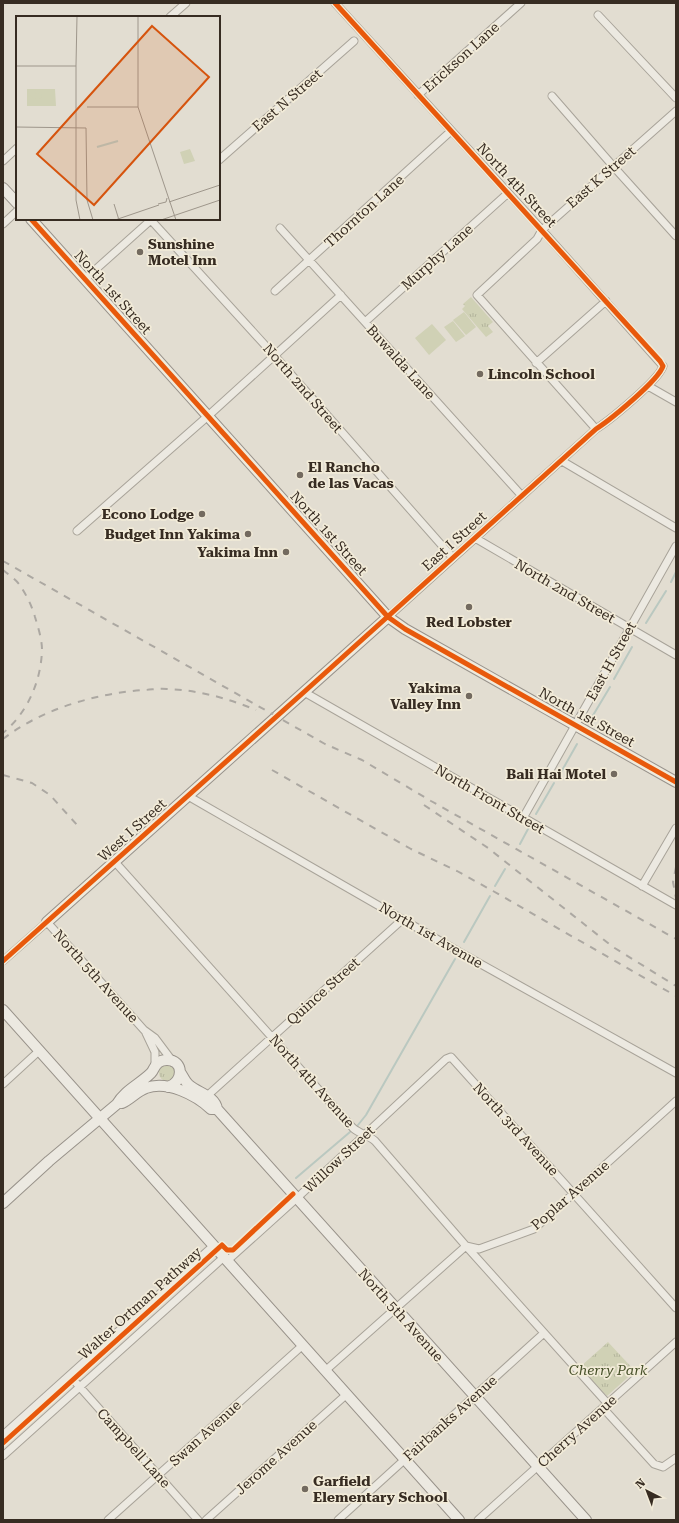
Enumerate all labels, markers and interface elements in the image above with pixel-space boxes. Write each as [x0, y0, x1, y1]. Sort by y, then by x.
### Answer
inset map [16, 16, 220, 220]
street label: Erickson Lane [420, 19, 502, 95]
street label: East N Street [249, 65, 325, 135]
street label: North 4th Street [474, 140, 560, 230]
street label: East K Street [563, 143, 639, 211]
street label: Thornton Lane [321, 171, 407, 251]
street label: Murphy Lane [398, 220, 476, 293]
place label: Sunshine Motel Inn [148, 236, 217, 268]
street label: North 1st Street [71, 247, 155, 337]
marker: Sunshine Motel Inn [135, 247, 145, 257]
street label: Buwalda Lane [363, 322, 439, 403]
street label: North 2nd Street [260, 340, 346, 436]
place label: Lincoln School [488, 366, 595, 382]
marker: Lincoln School [475, 369, 485, 379]
place label: El Rancho de las Vacas [308, 459, 394, 491]
marker: El Rancho de las Vacas [295, 470, 305, 480]
street label: North 1st Street [287, 488, 371, 578]
place label: Econo Lodge [102, 506, 194, 522]
street label: East I Street [419, 508, 489, 574]
marker: Econo Lodge [197, 509, 207, 519]
place label: Budget Inn Yakima [105, 526, 241, 542]
marker: Budget Inn Yakima [243, 529, 253, 539]
place label: Yakima Inn [197, 544, 279, 560]
marker: Yakima Inn [281, 547, 291, 557]
street label: North 2nd Street [512, 556, 618, 626]
marker: Red Lobster [464, 602, 474, 612]
place label: Red Lobster [426, 614, 513, 630]
street label: East H Street [583, 619, 639, 703]
place label: Yakima Valley Inn [390, 680, 462, 712]
street label: North 1st Street [536, 684, 638, 750]
marker: Yakima Valley Inn [464, 691, 474, 701]
street label: North Front Street [432, 761, 548, 837]
place label: Bali Hai Motel [506, 766, 606, 782]
marker: Bali Hai Motel [609, 769, 619, 779]
street label: West I Street [95, 795, 169, 865]
street label: North 1st Avenue [376, 899, 486, 971]
street label: North 5th Avenue [50, 926, 142, 1026]
street label: Quince Street [283, 954, 363, 1028]
street label: North 4th Avenue [266, 1031, 358, 1131]
street label: North 3rd Avenue [470, 1079, 562, 1179]
street label: Willow Street [300, 1122, 378, 1196]
street label: Poplar Avenue [528, 1157, 612, 1233]
street label: Walter Ortman Pathway [75, 1243, 205, 1362]
street label: North 5th Avenue [355, 1265, 447, 1365]
park label: Cherry Park [569, 1362, 648, 1378]
street label: Fairbanks Avenue [400, 1372, 500, 1464]
street label: Cherry Avenue [534, 1391, 620, 1471]
street label: Swan Avenue [166, 1397, 244, 1469]
street label: Campbell Lane [94, 1405, 174, 1491]
street label: Jerome Avenue [232, 1416, 320, 1498]
north arrow [627, 1471, 667, 1511]
place label: Garfield Elementary School [313, 1473, 448, 1505]
text: N [633, 1476, 649, 1492]
marker: Garfield Elementary School [300, 1484, 310, 1494]

